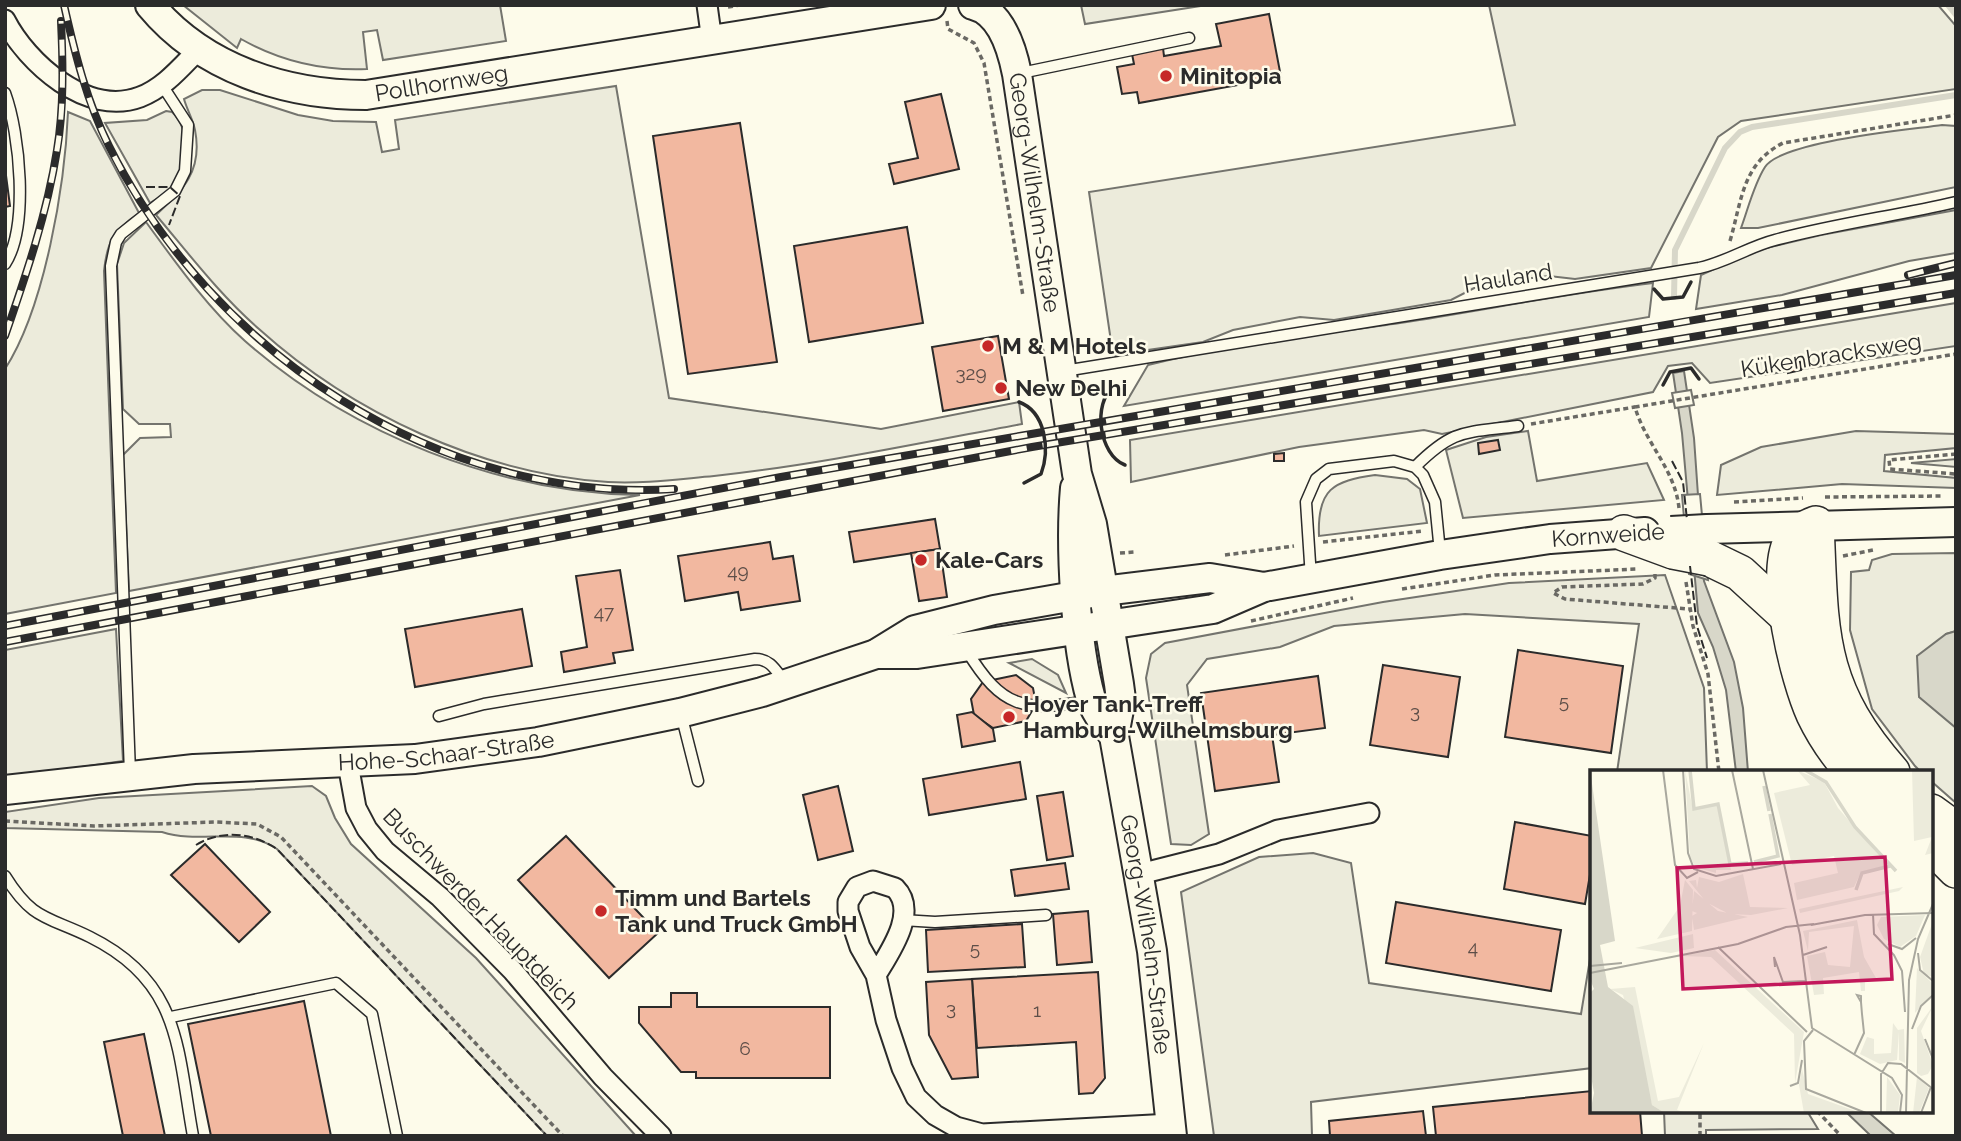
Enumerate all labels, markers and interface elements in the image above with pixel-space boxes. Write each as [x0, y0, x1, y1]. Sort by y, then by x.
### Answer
street label: Pollhornweg [373, 59, 510, 106]
place label: Minitopia [1180, 62, 1282, 89]
marker: Minitopia [1158, 68, 1174, 84]
street label: Georg-Wilhelm-Straße [1004, 71, 1067, 314]
street label: Hauland [1462, 257, 1554, 298]
street label: Kükenbracksweg [1738, 327, 1923, 382]
place label: M & M Hotels [1002, 332, 1147, 359]
marker: M & M Hotels [980, 338, 996, 354]
house number: 329 [955, 362, 987, 384]
place label: New Delhi [1015, 374, 1127, 401]
marker: New Delhi [993, 380, 1009, 396]
street label: Kornweide [1550, 517, 1666, 552]
place label: Kale-Cars [935, 546, 1043, 573]
marker: Kale-Cars [913, 552, 929, 568]
house number: 49 [727, 560, 749, 582]
house number: 47 [594, 601, 614, 623]
place label: Hoyer Tank-Treff Hamburg-Wilhelmsburg [1023, 690, 1293, 743]
house number: 5 [1559, 690, 1569, 712]
house number: 3 [1410, 700, 1420, 722]
marker: Hoyer Tank-Treff Hamburg-Wilhelmsburg [1001, 709, 1017, 725]
street label: Hohe-Schaar-Straße [337, 725, 556, 775]
inset map [1590, 770, 1933, 1113]
street label: Buschwerder Hauptdeich [378, 802, 585, 1015]
street label: Georg-Wilhelm-Straße [1115, 812, 1177, 1056]
place label: Timm und Bartels Tank und Truck GmbH [615, 884, 858, 937]
marker: Timm und Bartels Tank und Truck GmbH [593, 903, 609, 919]
house number: 4 [1468, 936, 1478, 958]
house number: 5 [970, 937, 980, 959]
house number: 3 [946, 997, 956, 1019]
house number: 1 [1033, 999, 1041, 1021]
house number: 6 [739, 1037, 751, 1059]

